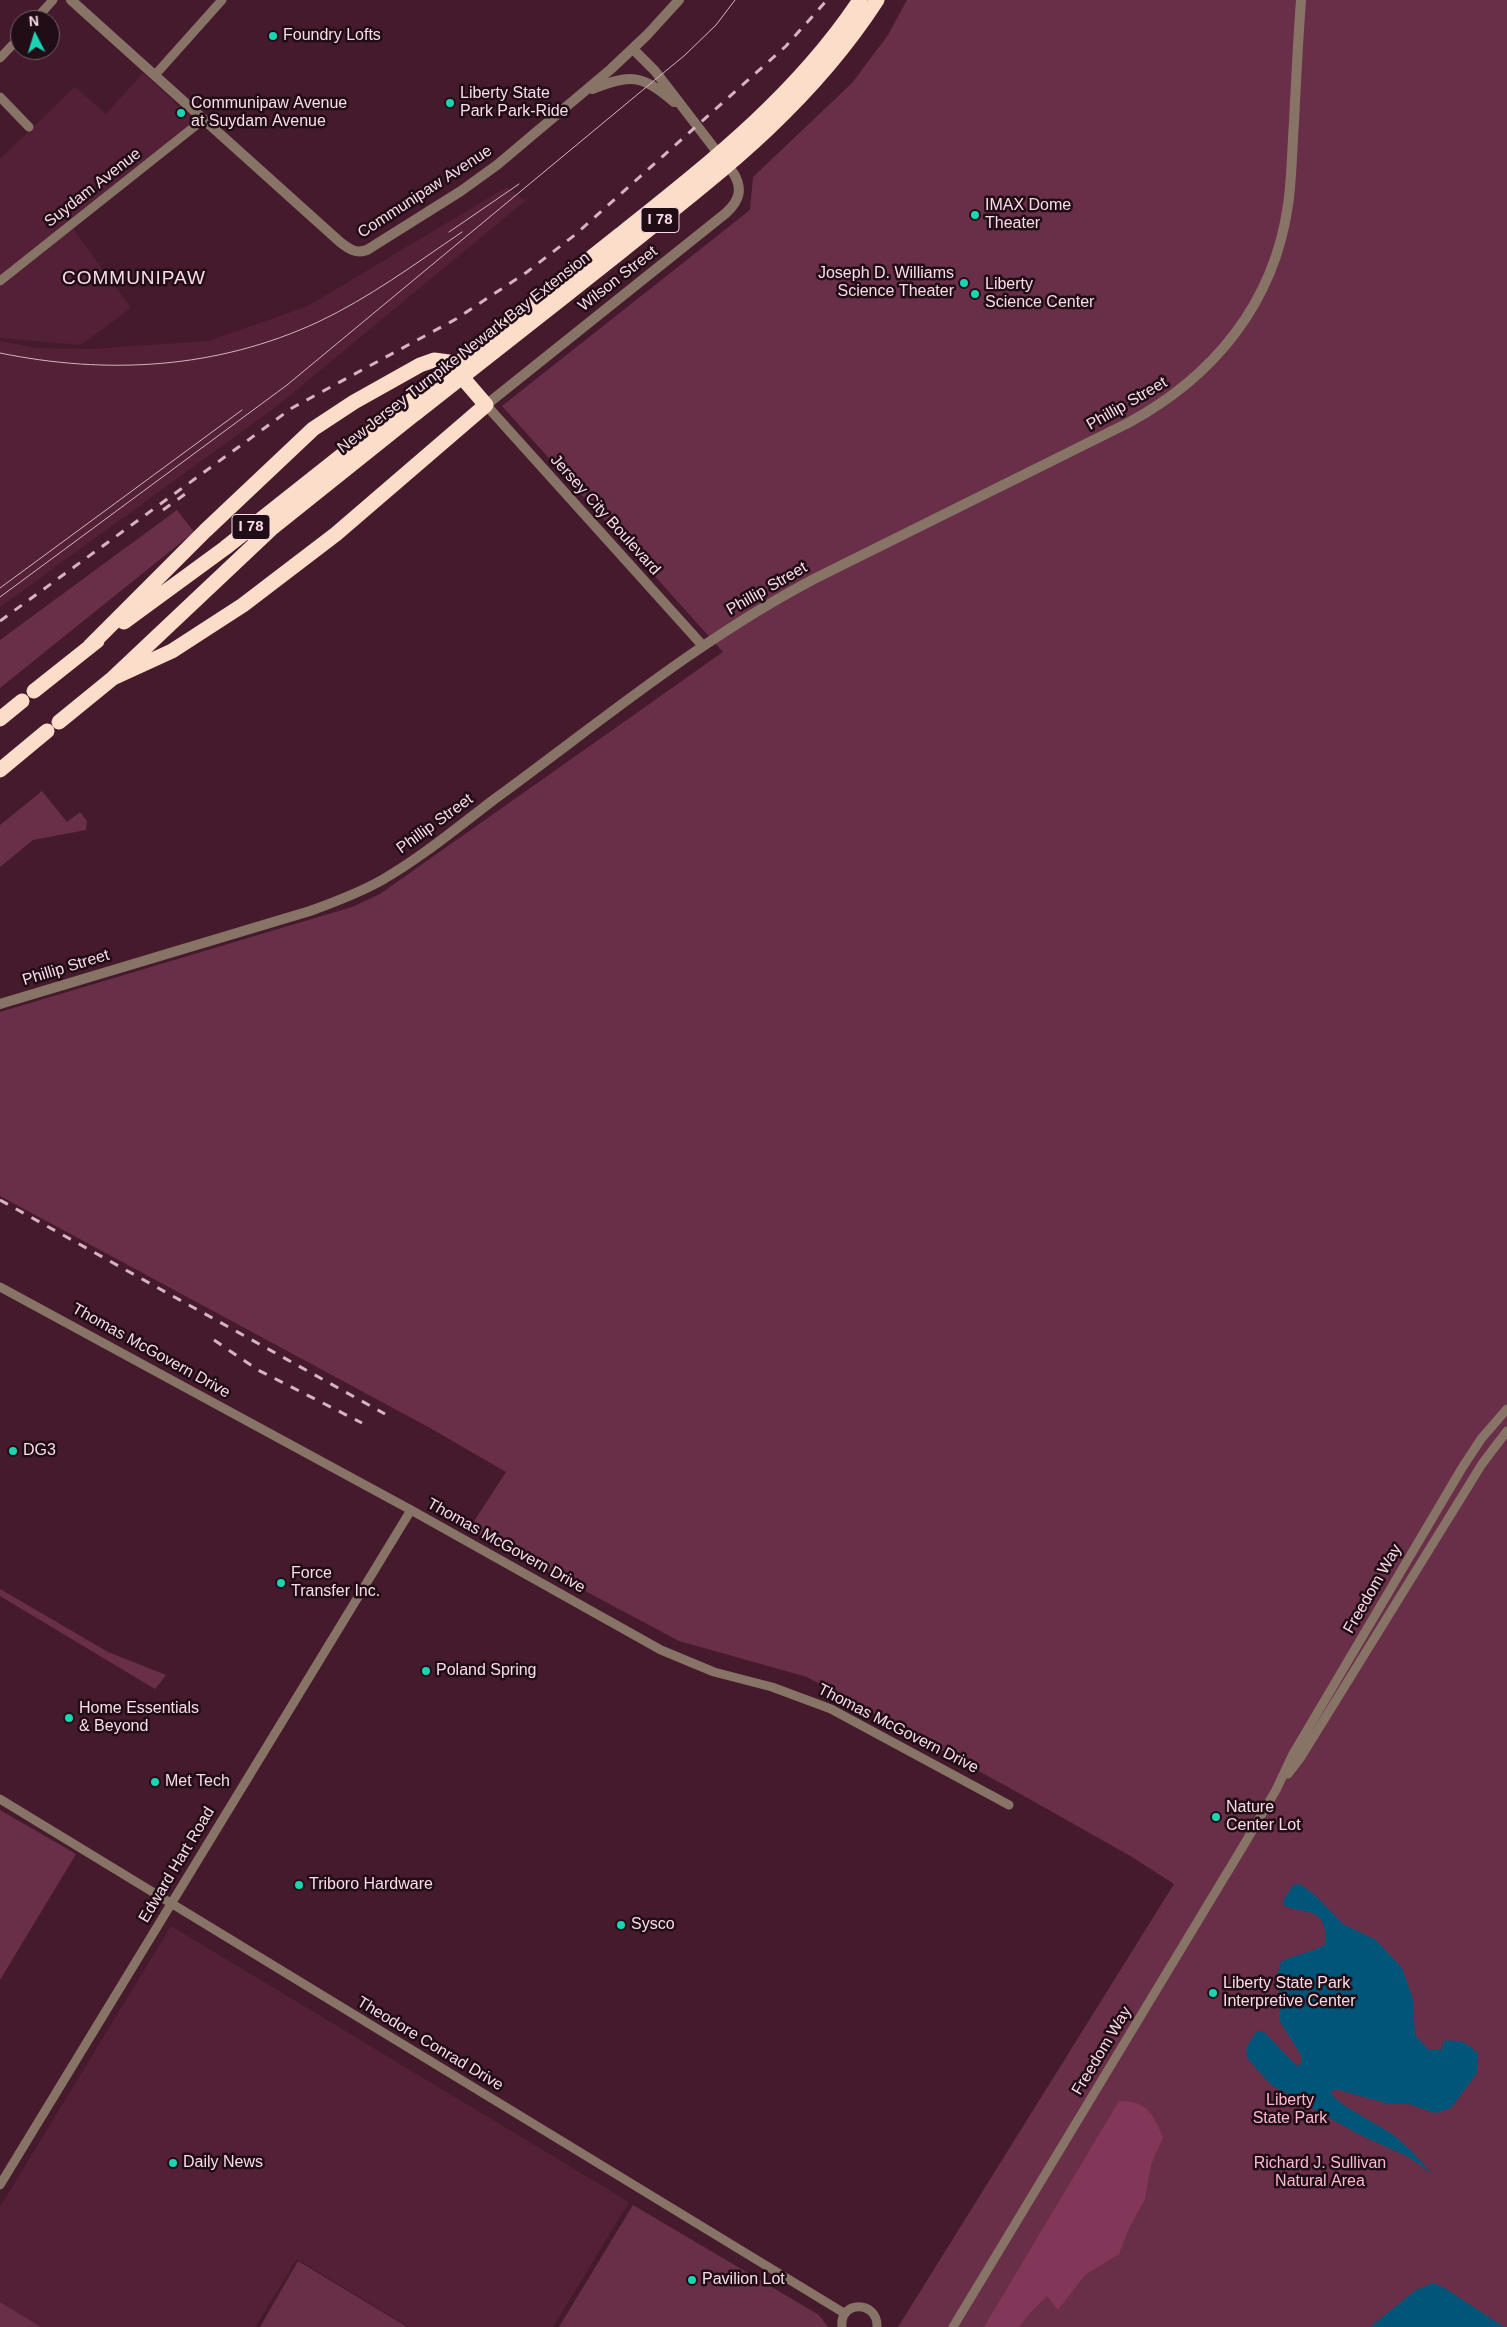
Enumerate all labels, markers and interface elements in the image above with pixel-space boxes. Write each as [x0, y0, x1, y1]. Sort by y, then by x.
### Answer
north arrow [10, 10, 60, 60]
text: N [28, 13, 40, 29]
place label: Foundry Lofts [283, 26, 381, 46]
marker: Foundry Lofts [267, 30, 279, 42]
place label: Liberty State Park Park-Ride [460, 84, 568, 122]
place label: Communipaw Avenue at Suydam Avenue [191, 94, 347, 132]
marker: Liberty State Park Park-Ride [444, 97, 456, 109]
marker: Communipaw Avenue at Suydam Avenue [175, 107, 187, 119]
street label: Communipaw Avenue [354, 141, 496, 243]
street label: Suydam Avenue [41, 144, 145, 232]
place label: IMAX Dome Theater [985, 196, 1071, 234]
road number: I 78 [641, 208, 679, 232]
marker: IMAX Dome Theater [969, 209, 981, 221]
street label: Wilson Street [575, 242, 661, 316]
street label: New Jersey Turnpike Newark Bay Extension [334, 248, 594, 458]
place label: Joseph D. Williams Science Theater [818, 264, 954, 302]
district label: COMMUNIPAW [61, 268, 207, 290]
place label: Liberty Science Center [985, 275, 1094, 313]
marker: Joseph D. Williams Science Theater [958, 277, 970, 289]
marker: Liberty Science Center [969, 288, 981, 300]
street label: Phillip Street [1083, 373, 1171, 435]
street label: Jersey City Boulevard [546, 451, 664, 579]
road number: I 78 [232, 514, 270, 540]
street label: Phillip Street [723, 558, 811, 620]
street label: Phillip Street [393, 790, 477, 858]
street label: Phillip Street [20, 946, 112, 990]
street label: Thomas McGovern Drive [69, 1299, 233, 1403]
place label: DG3 [23, 1441, 56, 1461]
marker: DG3 [7, 1445, 19, 1457]
street label: Thomas McGovern Drive [424, 1494, 588, 1598]
street label: Freedom Way [1340, 1541, 1406, 1637]
place label: Force Transfer Inc. [291, 1564, 380, 1602]
marker: Force Transfer Inc. [275, 1577, 287, 1589]
place label: Poland Spring [436, 1661, 537, 1681]
marker: Poland Spring [420, 1665, 432, 1677]
street label: Thomas McGovern Drive [814, 1680, 982, 1778]
place label: Home Essentials & Beyond [79, 1699, 199, 1737]
marker: Home Essentials & Beyond [63, 1712, 75, 1724]
place label: Met Tech [165, 1772, 230, 1792]
marker: Met Tech [149, 1776, 161, 1788]
place label: Nature Center Lot [1226, 1798, 1301, 1836]
street label: Edward Hart Road [135, 1804, 219, 1926]
marker: Nature Center Lot [1210, 1811, 1222, 1823]
place label: Triboro Hardware [309, 1875, 433, 1895]
marker: Triboro Hardware [293, 1879, 305, 1891]
place label: Sysco [631, 1915, 675, 1935]
marker: Sysco [615, 1919, 627, 1931]
place label: Liberty State Park Interpretive Center [1223, 1974, 1356, 2012]
marker: Liberty State Park Interpretive Center [1207, 1987, 1219, 1999]
street label: Theodore Conrad Drive [353, 1993, 507, 2095]
street label: Freedom Way [1068, 2003, 1136, 2099]
park label: Liberty State Park [1253, 2091, 1327, 2129]
place label: Daily News [183, 2153, 263, 2173]
park label: Richard J. Sullivan Natural Area [1254, 2154, 1386, 2192]
marker: Daily News [167, 2157, 179, 2169]
place label: Pavilion Lot [702, 2270, 785, 2290]
marker: Pavilion Lot [686, 2274, 698, 2286]

